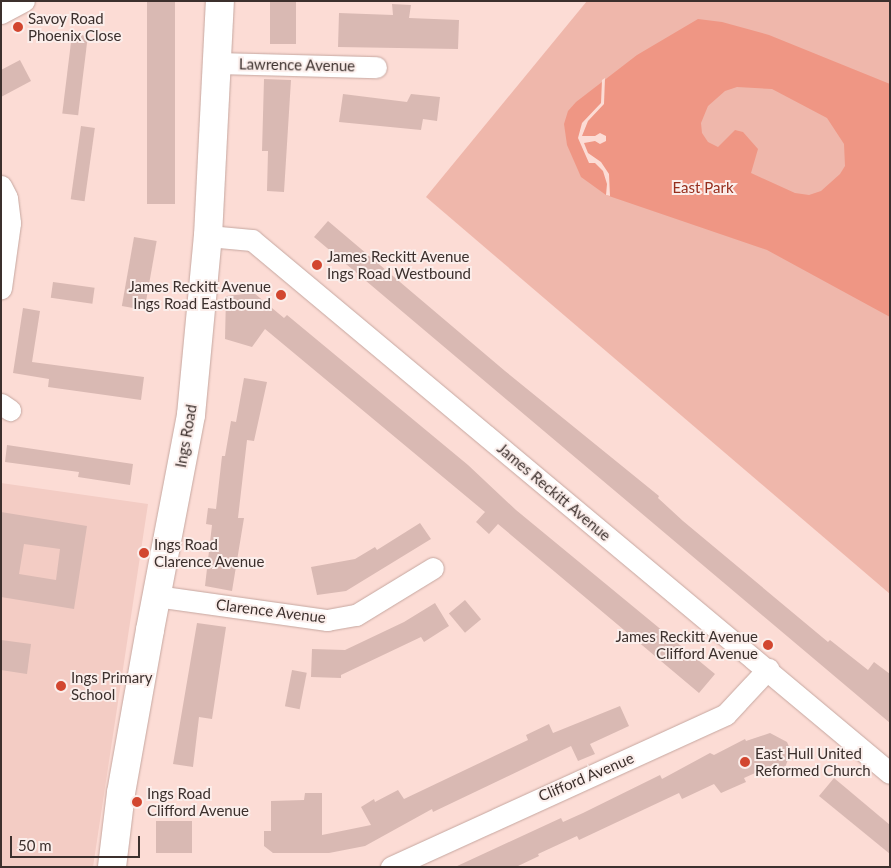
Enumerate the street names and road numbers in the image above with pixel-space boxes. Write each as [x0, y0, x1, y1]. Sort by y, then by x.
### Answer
street label: Lawrence Avenue [238, 55, 356, 75]
street label: Ings Road [172, 403, 200, 469]
street label: James Reckitt Avenue [493, 439, 615, 545]
street label: Clarence Avenue [215, 595, 327, 627]
street label: Clifford Avenue [535, 749, 637, 805]

